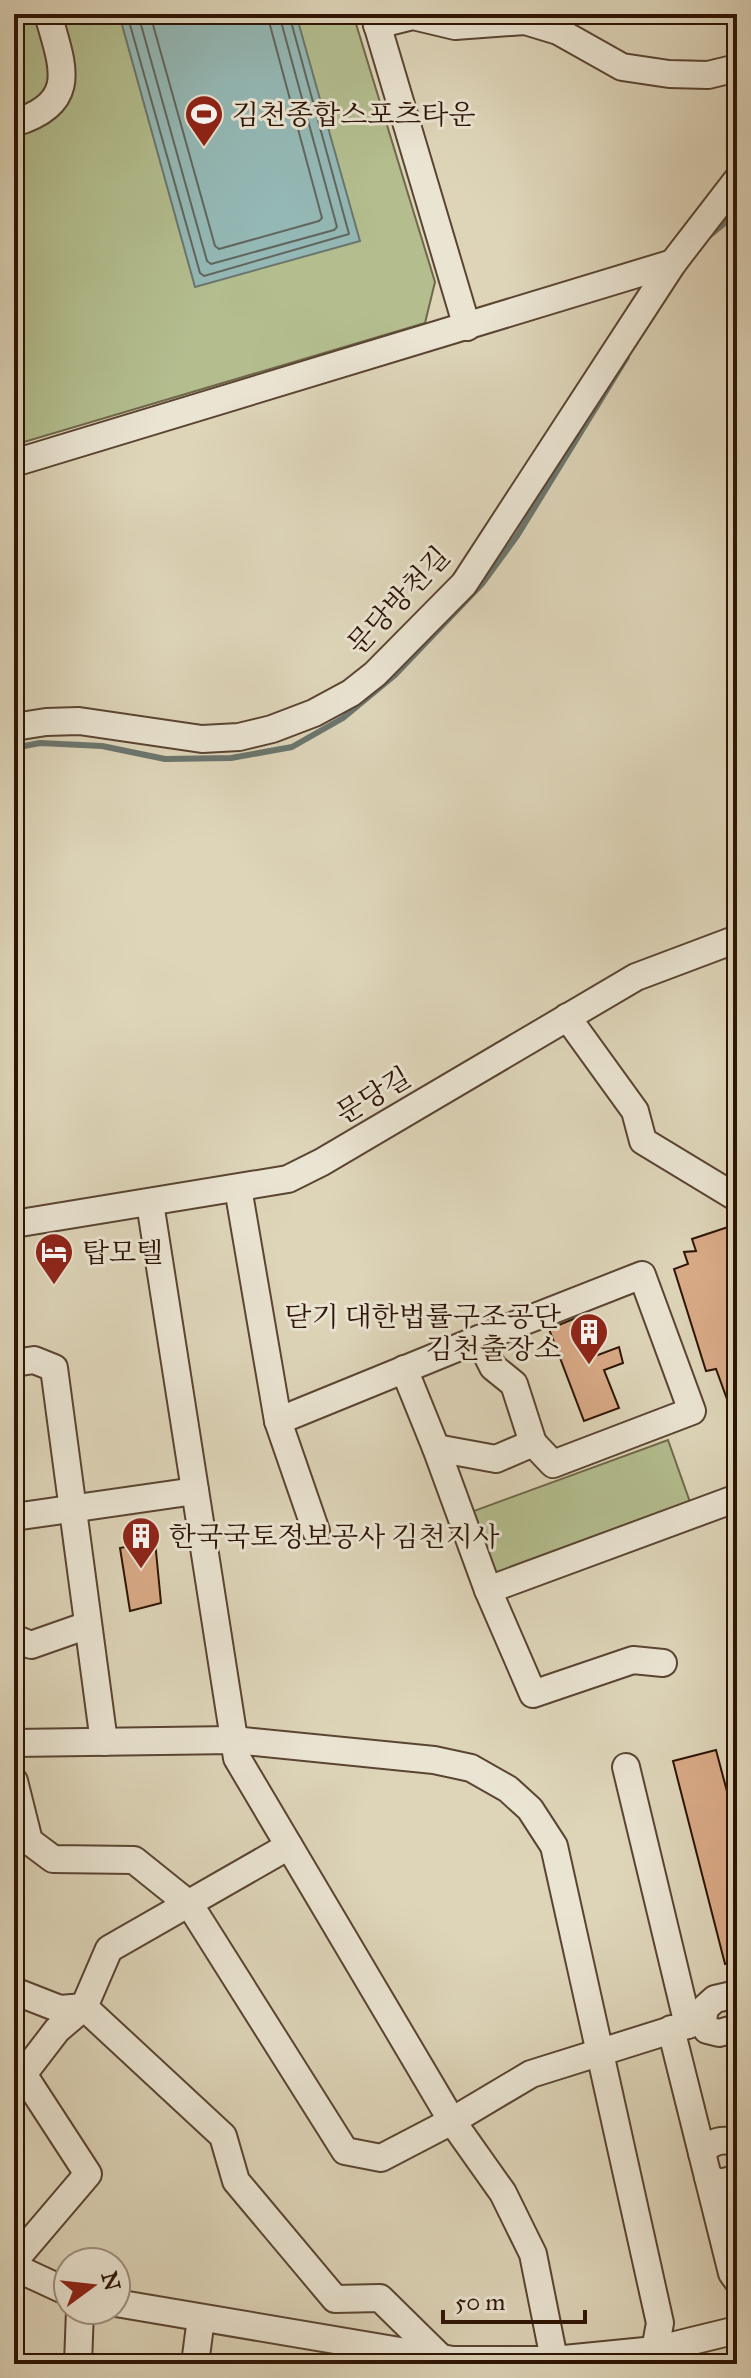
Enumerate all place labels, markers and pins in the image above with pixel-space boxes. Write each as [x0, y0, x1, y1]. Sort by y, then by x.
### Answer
sports icon: 김천종합스포츠타운 [183, 93, 225, 148]
place label: 김천종합스포츠타운 [232, 97, 475, 132]
hotel icon: 탑모텔 [33, 1231, 75, 1286]
place label: 탑모텔 [82, 1235, 163, 1270]
place label: 닫기 대한법률구조공단 김천출장소 [284, 1299, 561, 1366]
building icon: 닫기 대한법률구조공단 김천출장소 [568, 1311, 610, 1366]
building icon: 한국국토정보공사 김천지사 [120, 1515, 162, 1570]
place label: 한국국토정보공사 김천지사 [169, 1519, 500, 1554]

